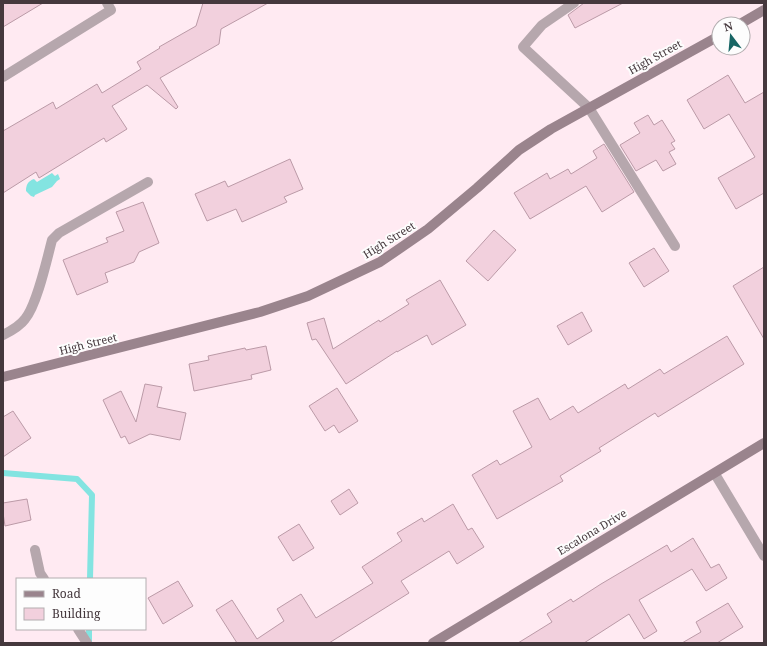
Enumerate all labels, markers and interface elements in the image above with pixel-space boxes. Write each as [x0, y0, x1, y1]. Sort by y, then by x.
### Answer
north arrow [711, 16, 751, 56]
text: N [722, 17, 735, 34]
street label: High Street [625, 36, 684, 77]
street label: High Street [360, 218, 418, 261]
street label: High Street [58, 329, 118, 358]
street label: Escalona Drive [554, 505, 629, 558]
legend [16, 578, 146, 630]
text: Road [52, 585, 82, 602]
text: Building [52, 605, 101, 622]

